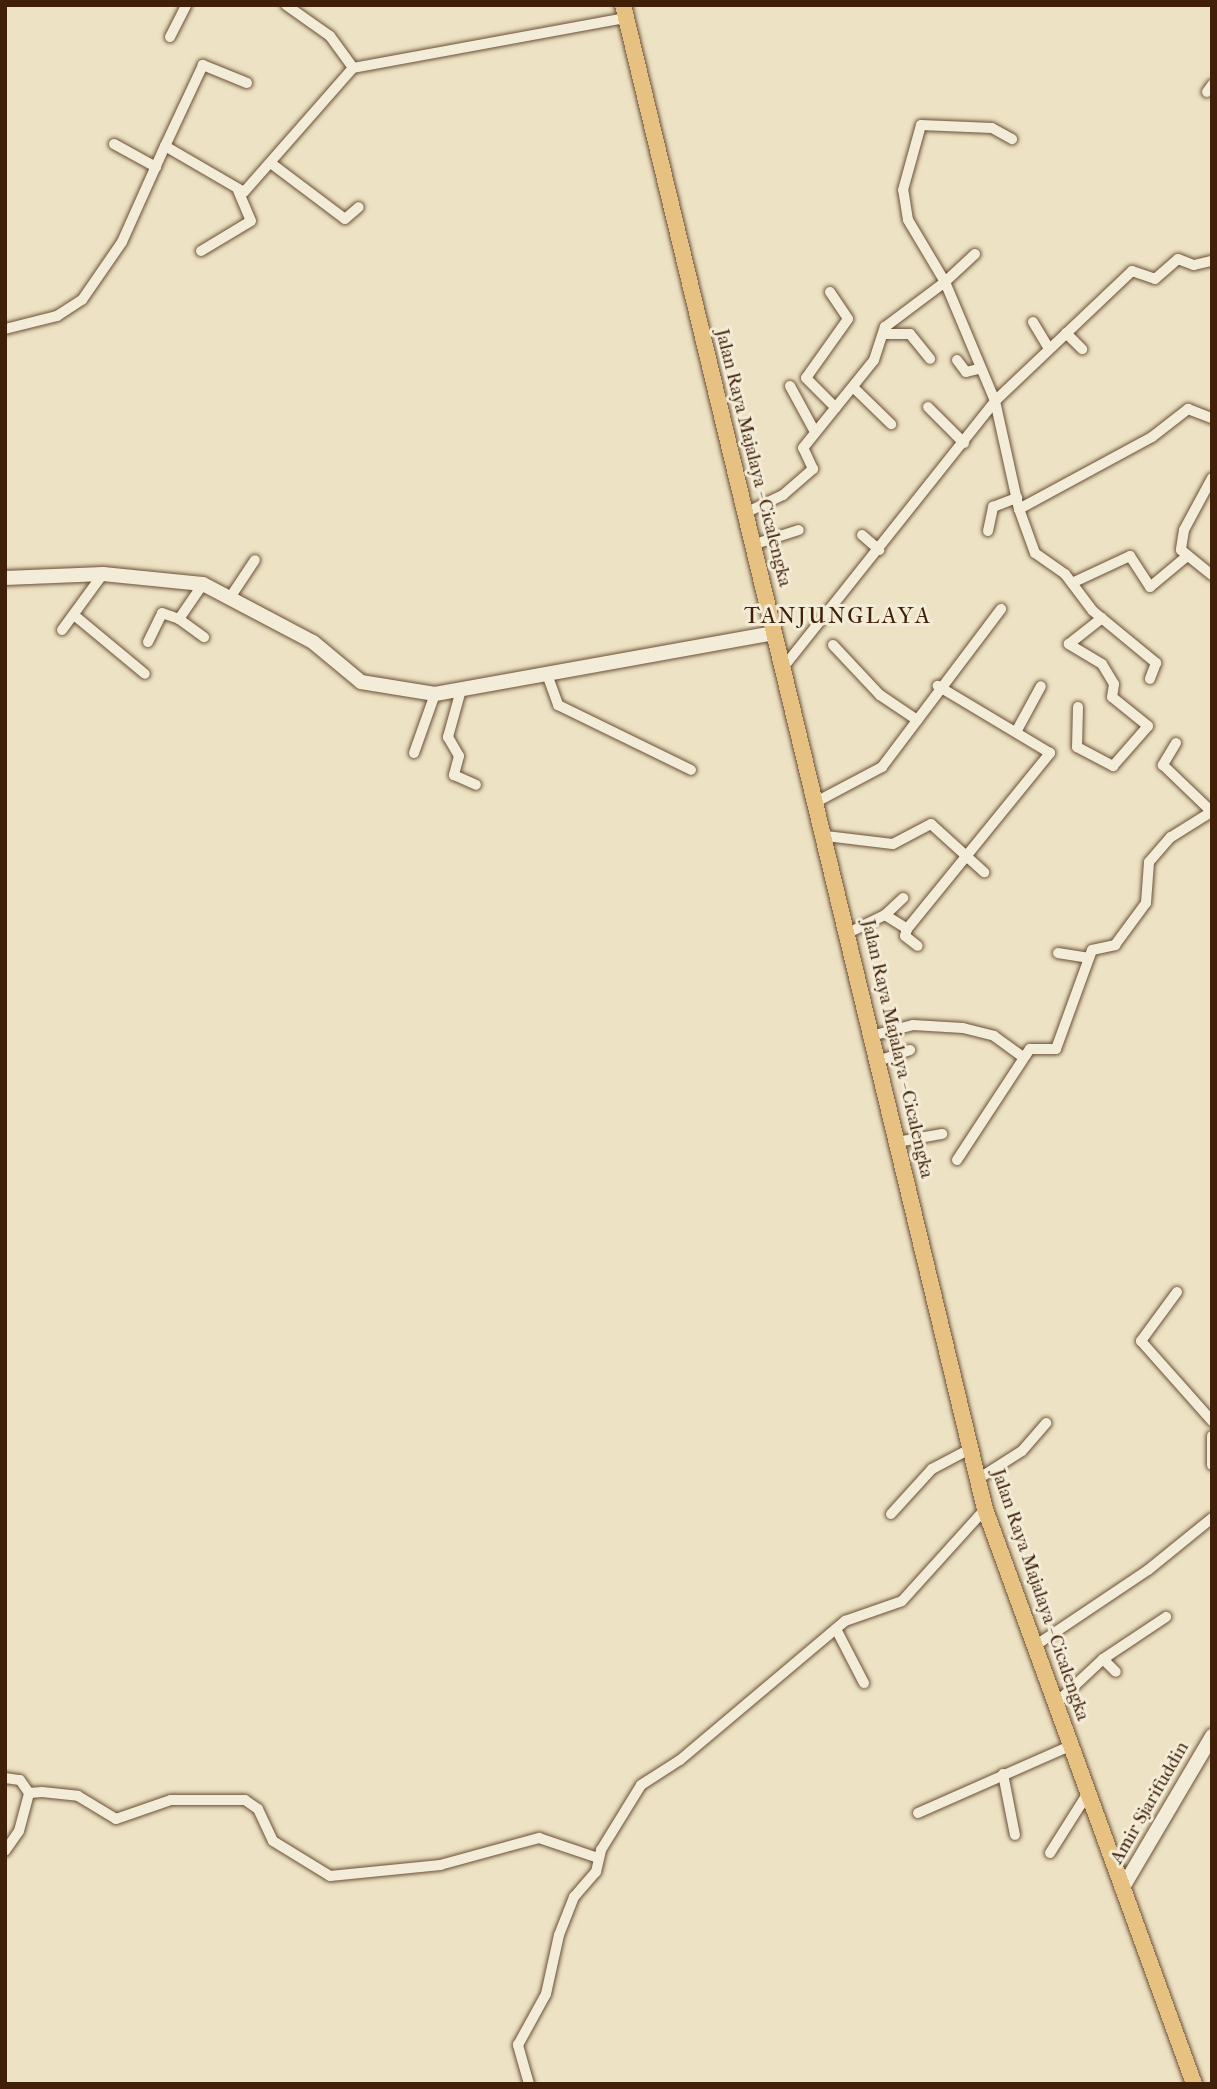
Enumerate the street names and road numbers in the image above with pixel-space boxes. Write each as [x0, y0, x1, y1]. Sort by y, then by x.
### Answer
street label: Jalan Raya Majalaya - Cicalengka [710, 327, 796, 589]
street label: Jalan Raya Majalaya - Cicalengka [856, 917, 938, 1181]
street label: Jalan Raya Majalaya - Cicalengka [986, 1466, 1094, 1724]
street label: Amir Sjarifuddin [1106, 1738, 1194, 1868]

